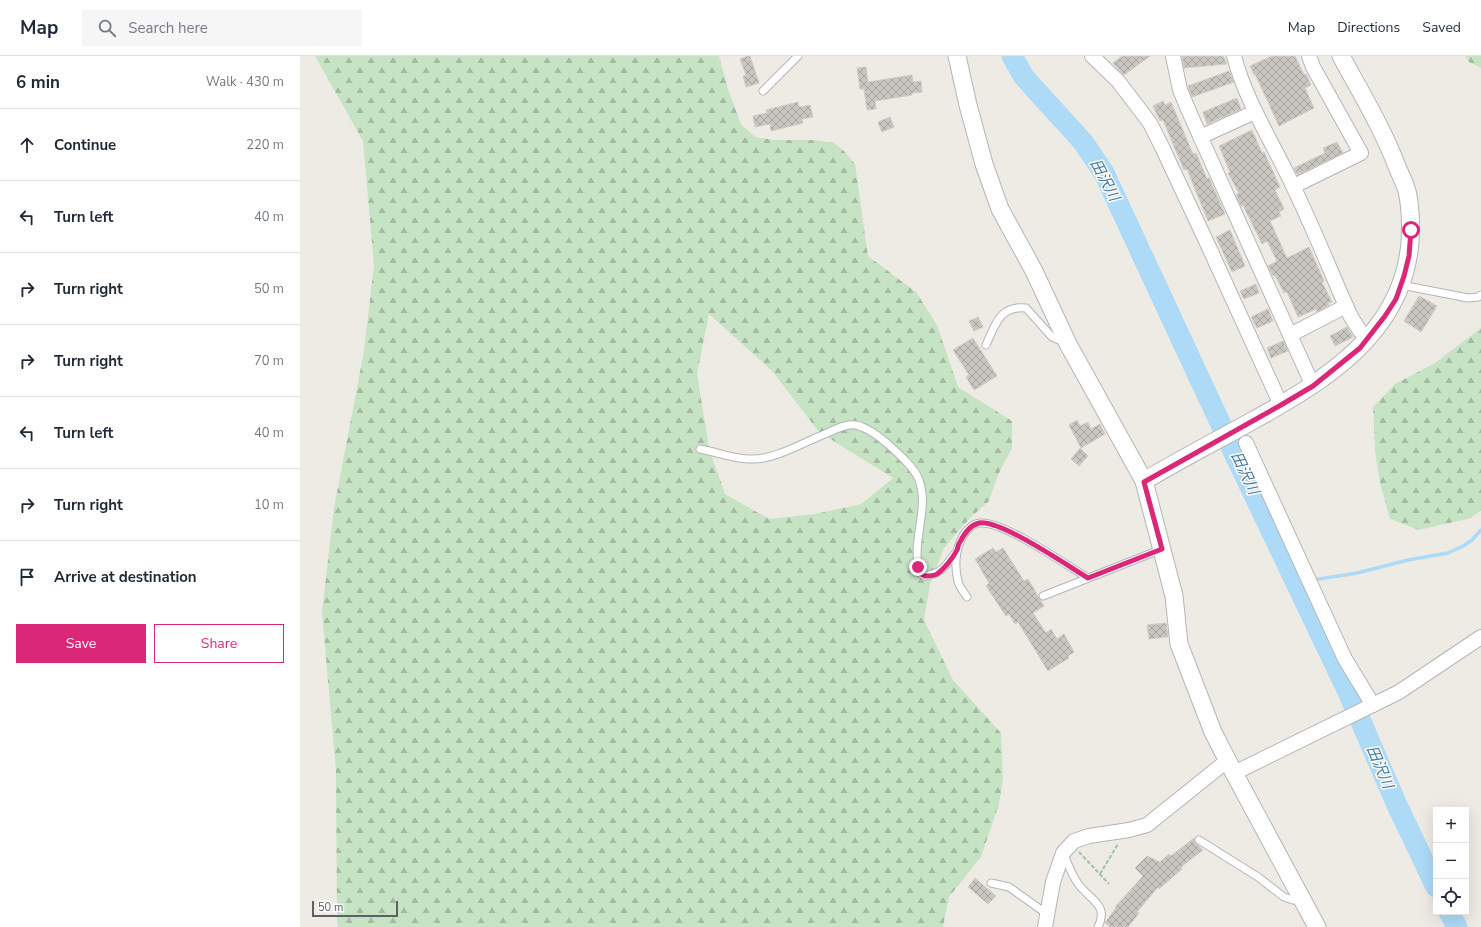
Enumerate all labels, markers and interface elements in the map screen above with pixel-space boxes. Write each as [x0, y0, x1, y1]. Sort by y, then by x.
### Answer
search box [82, 10, 362, 46]
text: Map [20, 15, 58, 41]
icon: search [96, 17, 118, 39]
text: Search here [128, 18, 208, 38]
text: Map [1288, 18, 1315, 37]
text: Directions [1337, 18, 1400, 37]
text: Saved [1422, 18, 1461, 37]
text: 6 min [16, 71, 60, 94]
text: Walk · 430 m [206, 73, 284, 91]
icon: ahead [16, 134, 38, 156]
text: Continue [54, 135, 116, 155]
text: 220 m [246, 136, 284, 154]
water label: 田沢川 [1086, 155, 1125, 206]
icon: left [16, 206, 38, 228]
text: Turn left [54, 207, 113, 227]
text: 40 m [254, 208, 284, 226]
route start [1402, 221, 1420, 239]
icon: right [16, 278, 38, 300]
text: Turn right [54, 279, 123, 299]
text: 50 m [254, 280, 284, 298]
icon: right [16, 350, 38, 372]
text: Turn right [54, 351, 123, 371]
text: 70 m [254, 352, 284, 370]
icon: left [16, 422, 38, 444]
text: Turn left [54, 423, 113, 443]
text: 40 m [254, 424, 284, 442]
water label: 田沢川 [1226, 448, 1264, 499]
icon: right [16, 494, 38, 516]
text: Turn right [54, 495, 123, 515]
text: 10 m [254, 496, 284, 514]
route end [909, 558, 927, 576]
icon: arrive [16, 566, 38, 588]
text: Arrive at destination [54, 567, 197, 587]
button: Save [16, 624, 146, 663]
button: Share [154, 624, 284, 663]
water label: 田沢川 [1362, 742, 1399, 793]
map controls [1433, 807, 1469, 915]
button: + [1433, 807, 1469, 843]
button: − [1433, 843, 1469, 879]
button: locate [1433, 879, 1469, 915]
scale bar [312, 899, 398, 918]
text: 50 m [318, 900, 343, 915]

